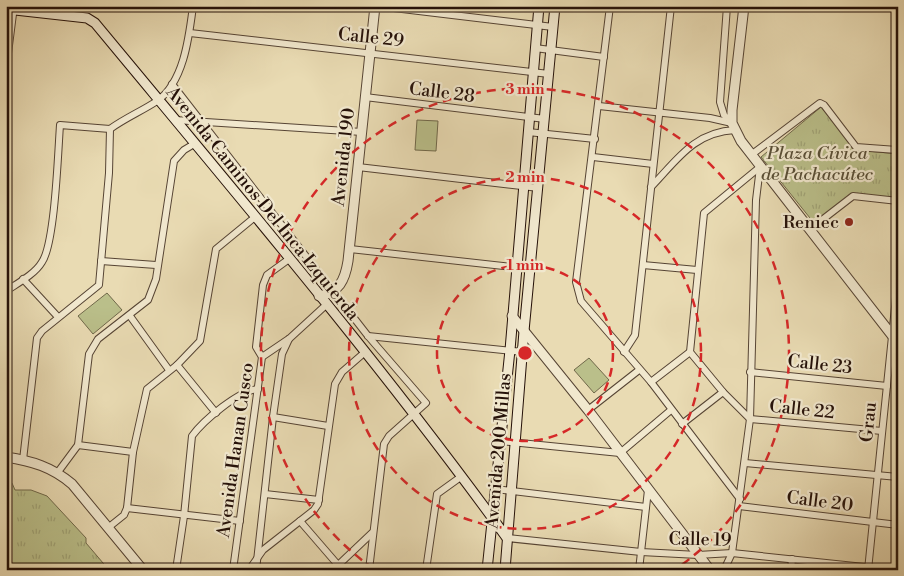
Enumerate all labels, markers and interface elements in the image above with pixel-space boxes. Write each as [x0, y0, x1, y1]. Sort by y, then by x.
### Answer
street label: Calle 29 [337, 23, 405, 52]
street label: Calle 28 [408, 77, 476, 108]
text: 3 min [505, 80, 545, 99]
street label: Avenida Caminos Del Inca Izquierda [160, 81, 365, 326]
street label: Avenida 190 [327, 107, 360, 208]
park label: Plaza Cívica de Pachacútec [761, 142, 874, 186]
text: 2 min [505, 168, 545, 187]
place label: Reniec [783, 211, 839, 234]
marker: Reniec [843, 216, 855, 228]
text: 1 min [506, 256, 544, 275]
centre of rings [516, 344, 534, 362]
street label: Calle 23 [786, 350, 854, 379]
street label: Avenida Hanan Cusco [212, 361, 259, 540]
street label: Avenida 200 Millas [480, 372, 517, 531]
street label: Calle 22 [768, 395, 836, 424]
street label: Grau [855, 400, 882, 443]
street label: Calle 20 [785, 486, 855, 517]
street label: Calle 19 [668, 527, 732, 552]

